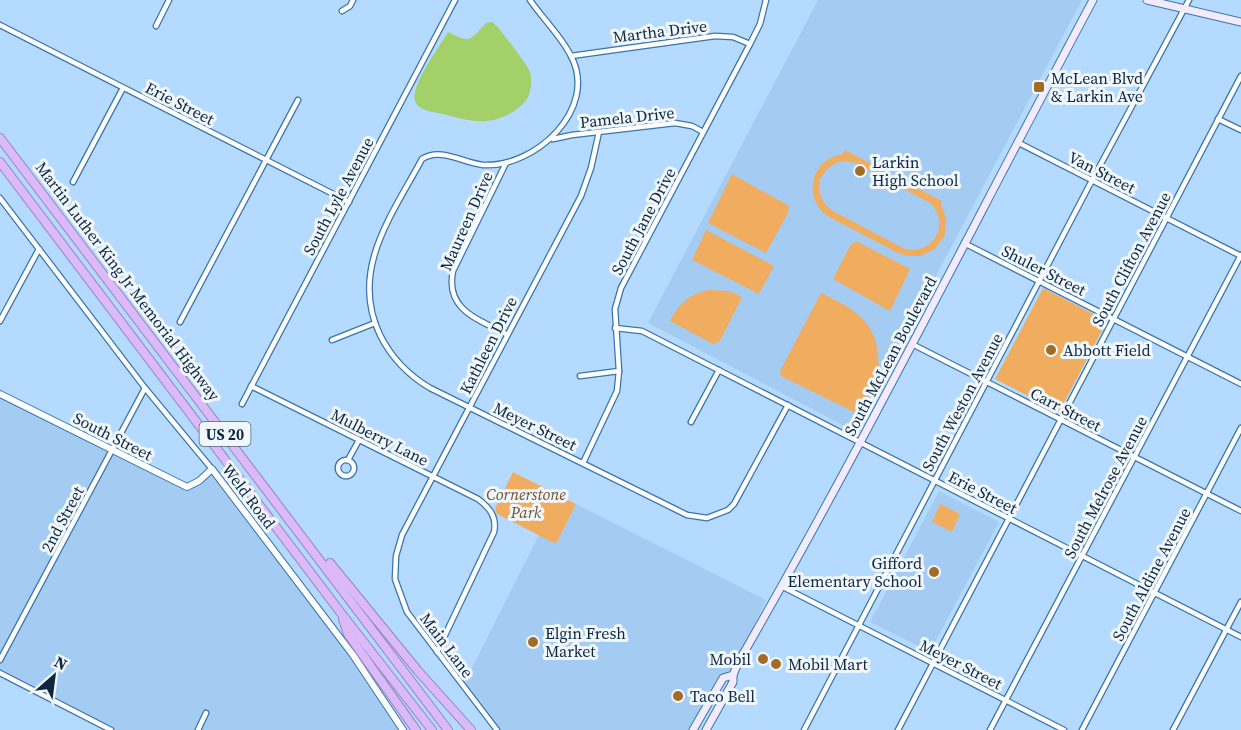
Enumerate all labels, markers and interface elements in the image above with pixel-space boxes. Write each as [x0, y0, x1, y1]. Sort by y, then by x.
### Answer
street label: Martha Drive [612, 14, 708, 48]
place label: McLean Blvd & Larkin Ave [1051, 67, 1143, 107]
street label: Erie Street [142, 76, 219, 130]
marker: McLean Blvd & Larkin Ave [1032, 80, 1046, 94]
street label: Pamela Drive [579, 101, 675, 133]
street label: South Lyle Avenue [298, 133, 378, 259]
street label: Van Street [1065, 146, 1140, 199]
place label: Larkin High School [872, 151, 959, 191]
street label: Martin Luther King Jr Memorial Highway [31, 157, 226, 406]
street label: South Jane Drive [605, 164, 681, 278]
marker: Larkin High School [853, 164, 867, 178]
street label: Maureen Drive [434, 168, 498, 274]
street label: South Clifton Avenue [1086, 188, 1176, 330]
street label: Shuler Street [998, 239, 1091, 301]
street label: South McLean Boulevard [839, 272, 941, 440]
street label: Kathleen Drive [454, 293, 522, 397]
street label: South Weston Avenue [916, 329, 1008, 475]
place label: Abbott Field [1063, 339, 1151, 361]
marker: Abbott Field [1044, 343, 1058, 357]
street label: Carr Street [1027, 382, 1106, 437]
street label: Meyer Street [490, 396, 581, 456]
street label: Mulberry Lane [327, 403, 433, 471]
street label: South Street [70, 407, 157, 466]
street label: South Melrose Avenue [1058, 412, 1152, 562]
road number: US 20 [200, 422, 250, 446]
street label: Weld Road [217, 459, 281, 533]
street label: Erie Street [945, 465, 1022, 519]
street label: 2nd Street [35, 481, 89, 556]
park label: Cornerstone Park [486, 483, 566, 523]
street label: South Aldine Avenue [1107, 503, 1195, 645]
place label: Gifford Elementary School [788, 552, 922, 592]
marker: Gifford Elementary School [927, 565, 941, 579]
street label: Main Lane [415, 608, 479, 682]
place label: Elgin Fresh Market [545, 622, 626, 662]
street label: Meyer Street [916, 634, 1007, 695]
marker: Elgin Fresh Market [526, 635, 540, 649]
north arrow [24, 646, 84, 706]
place label: Mobil [709, 648, 751, 670]
text: N [51, 650, 72, 675]
marker: Mobil [756, 652, 770, 666]
place label: Mobil Mart [788, 653, 868, 675]
marker: Mobil Mart [769, 657, 783, 671]
place label: Taco Bell [690, 685, 755, 707]
marker: Taco Bell [671, 689, 685, 703]

